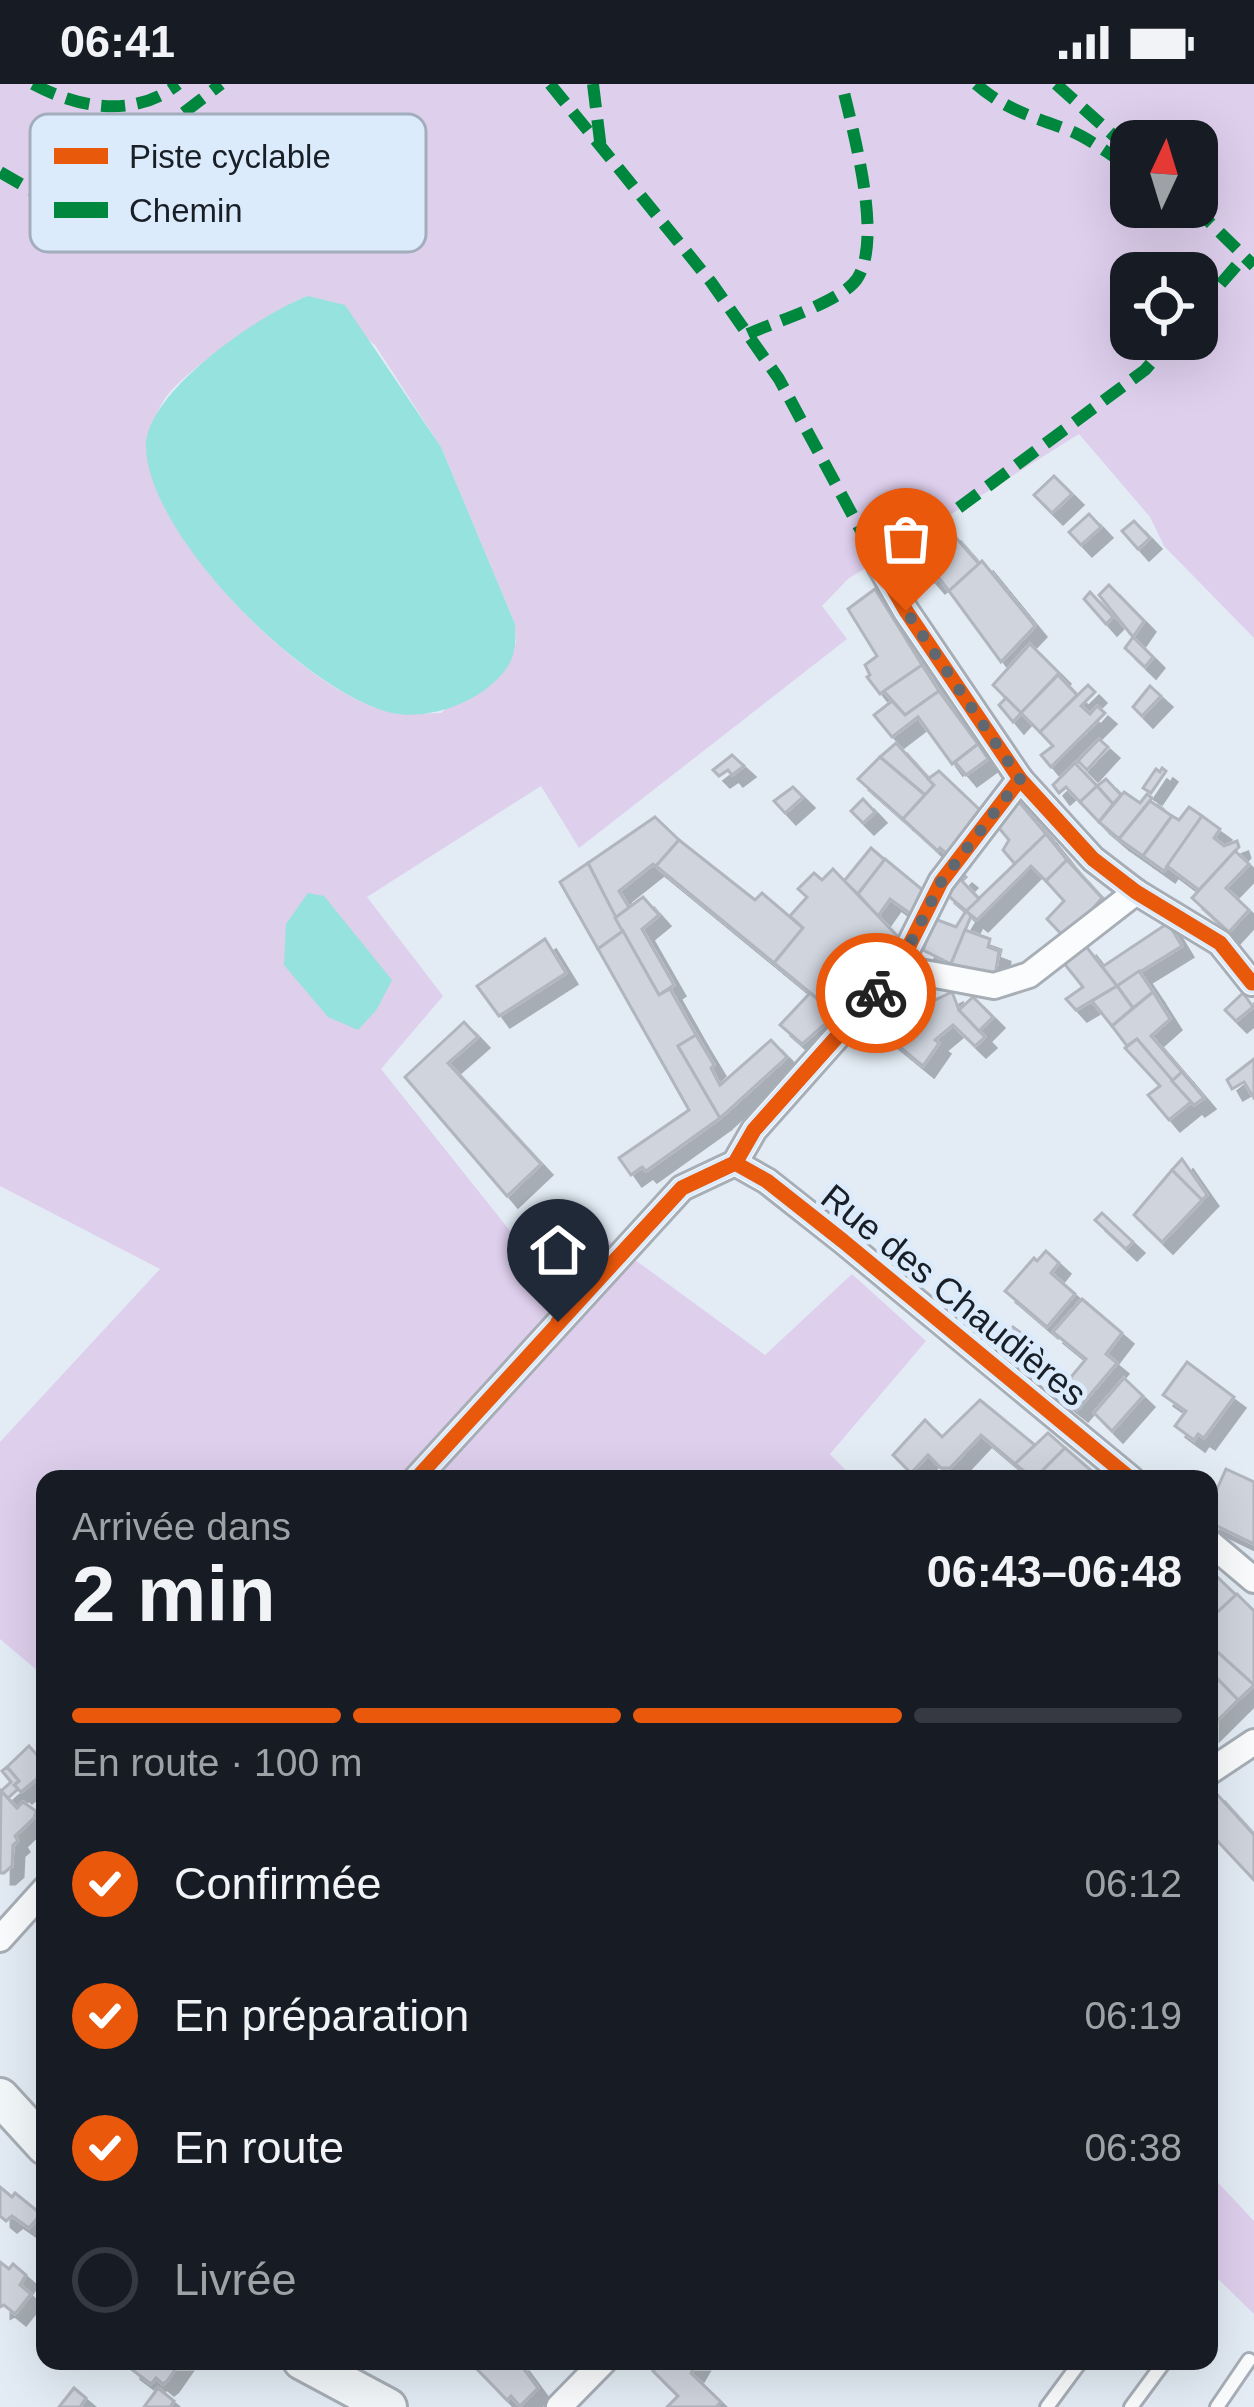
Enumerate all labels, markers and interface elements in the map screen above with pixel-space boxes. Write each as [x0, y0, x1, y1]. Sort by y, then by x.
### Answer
text: 06:41 [60, 16, 175, 67]
legend [30, 114, 426, 252]
north arrow [1110, 120, 1218, 228]
map controls [1110, 120, 1218, 360]
text: Piste cyclable [129, 138, 331, 175]
text: Chemin [129, 192, 243, 229]
button: locate [1110, 252, 1218, 360]
pin [855, 488, 957, 611]
icon: bag [873, 506, 939, 572]
courier [816, 933, 936, 1053]
icon: bike [843, 960, 909, 1026]
street label: Rue des Chaudières [814, 1176, 1094, 1414]
pin [507, 1199, 609, 1322]
icon: home [525, 1217, 591, 1283]
text: Arrivée dans [72, 1505, 291, 1548]
text: 06:43–06:48 [927, 1546, 1182, 1597]
text: 2 min [72, 1550, 276, 1638]
text: En route · 100 m [72, 1741, 362, 1784]
icon: check [72, 1851, 138, 1917]
text: Confirmée [174, 1858, 382, 1909]
text: 06:12 [1084, 1862, 1182, 1905]
icon: check [72, 1983, 138, 2049]
text: En préparation [174, 1990, 469, 2041]
text: 06:19 [1084, 1994, 1182, 2037]
icon: check [72, 2115, 138, 2181]
text: En route [174, 2122, 344, 2173]
text: 06:38 [1084, 2126, 1182, 2169]
text: Livrée [174, 2254, 297, 2305]

